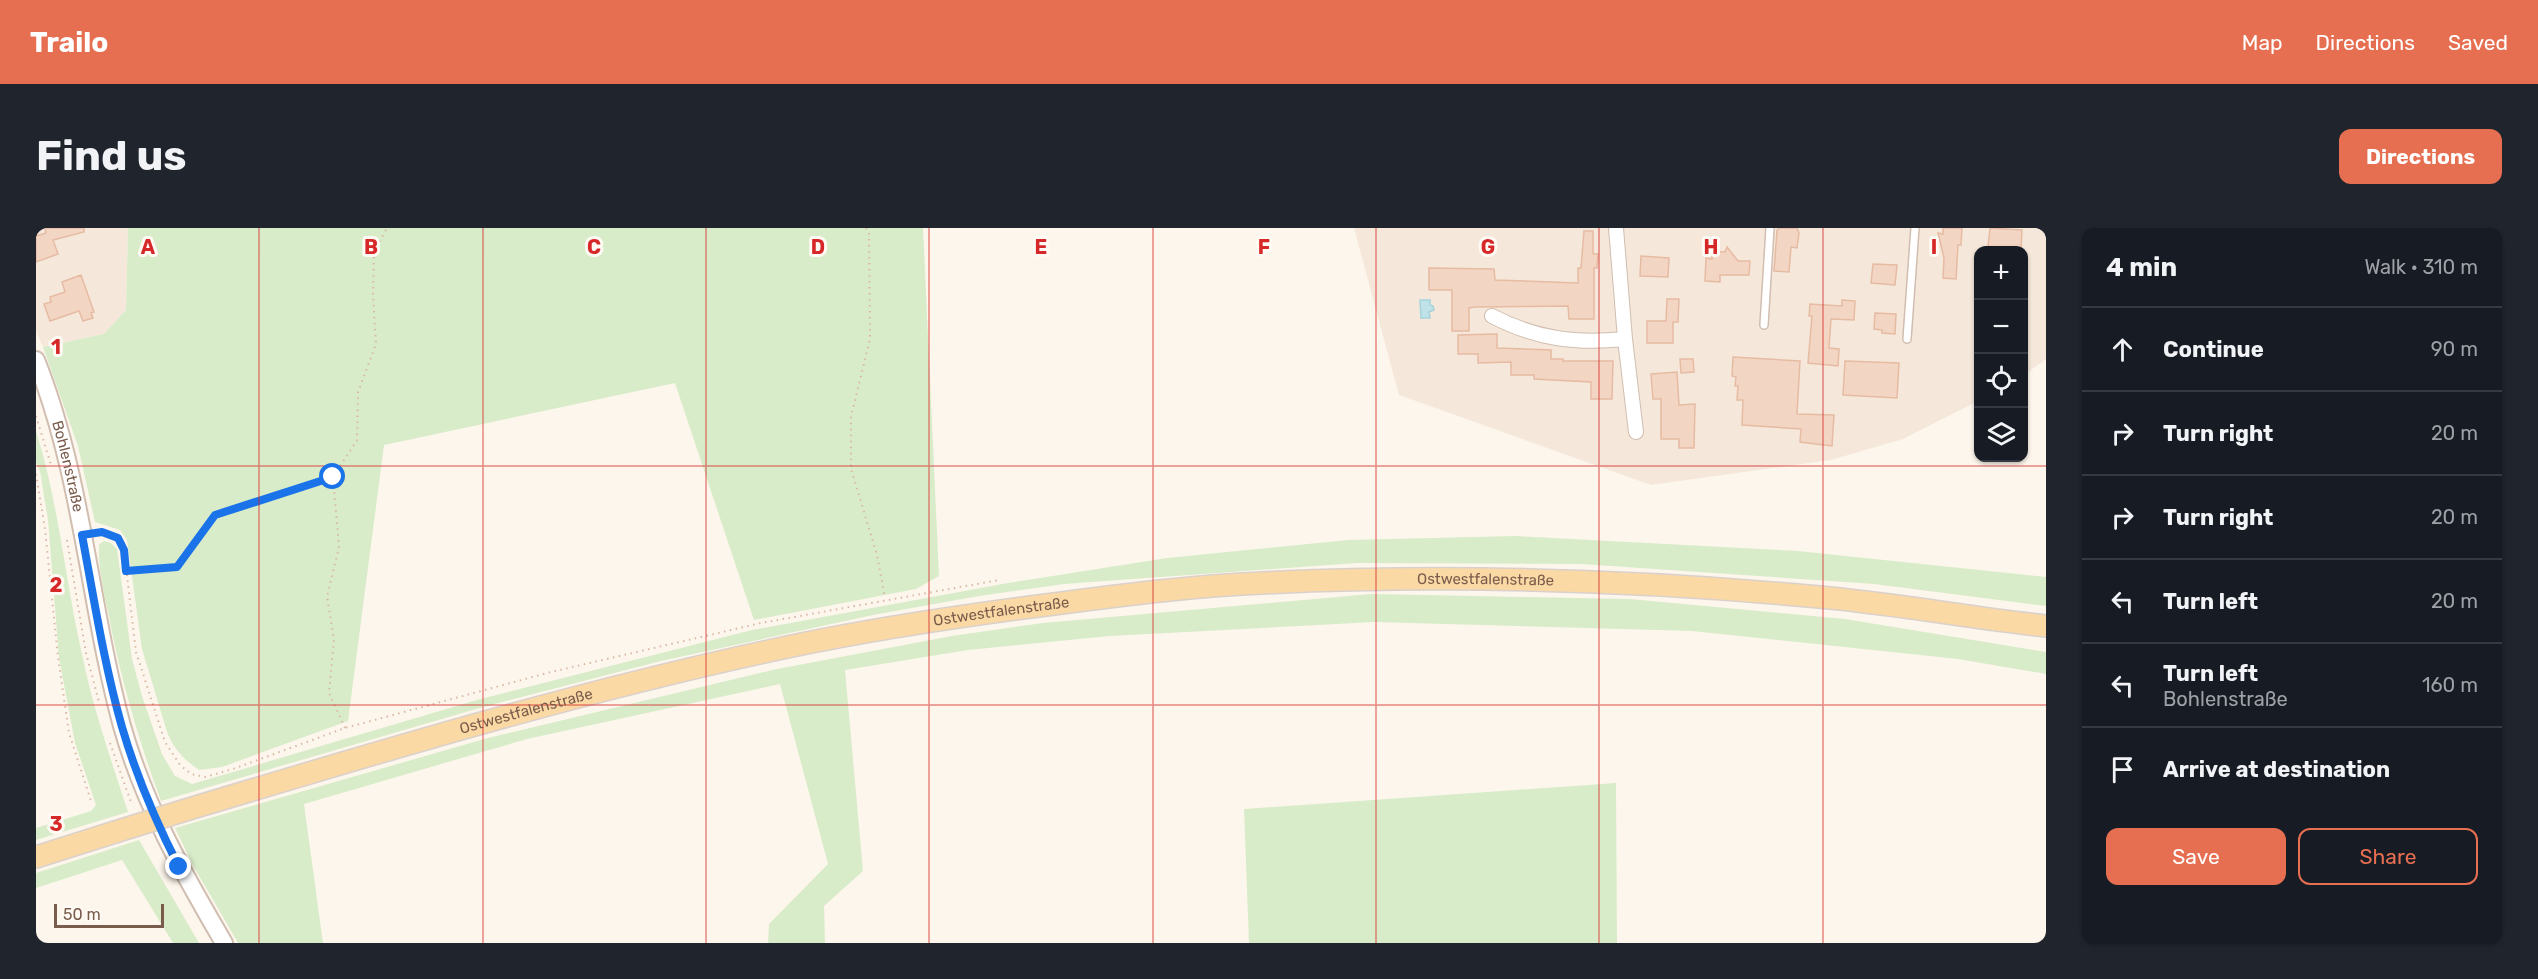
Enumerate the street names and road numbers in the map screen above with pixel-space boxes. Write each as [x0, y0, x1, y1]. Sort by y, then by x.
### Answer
street label: Bohlenstraße [48, 418, 87, 514]
street label: Ostwestfalenstraße [1417, 570, 1554, 590]
street label: Ostwestfalenstraße [932, 593, 1070, 630]
street label: Ostwestfalenstraße [457, 685, 595, 738]

